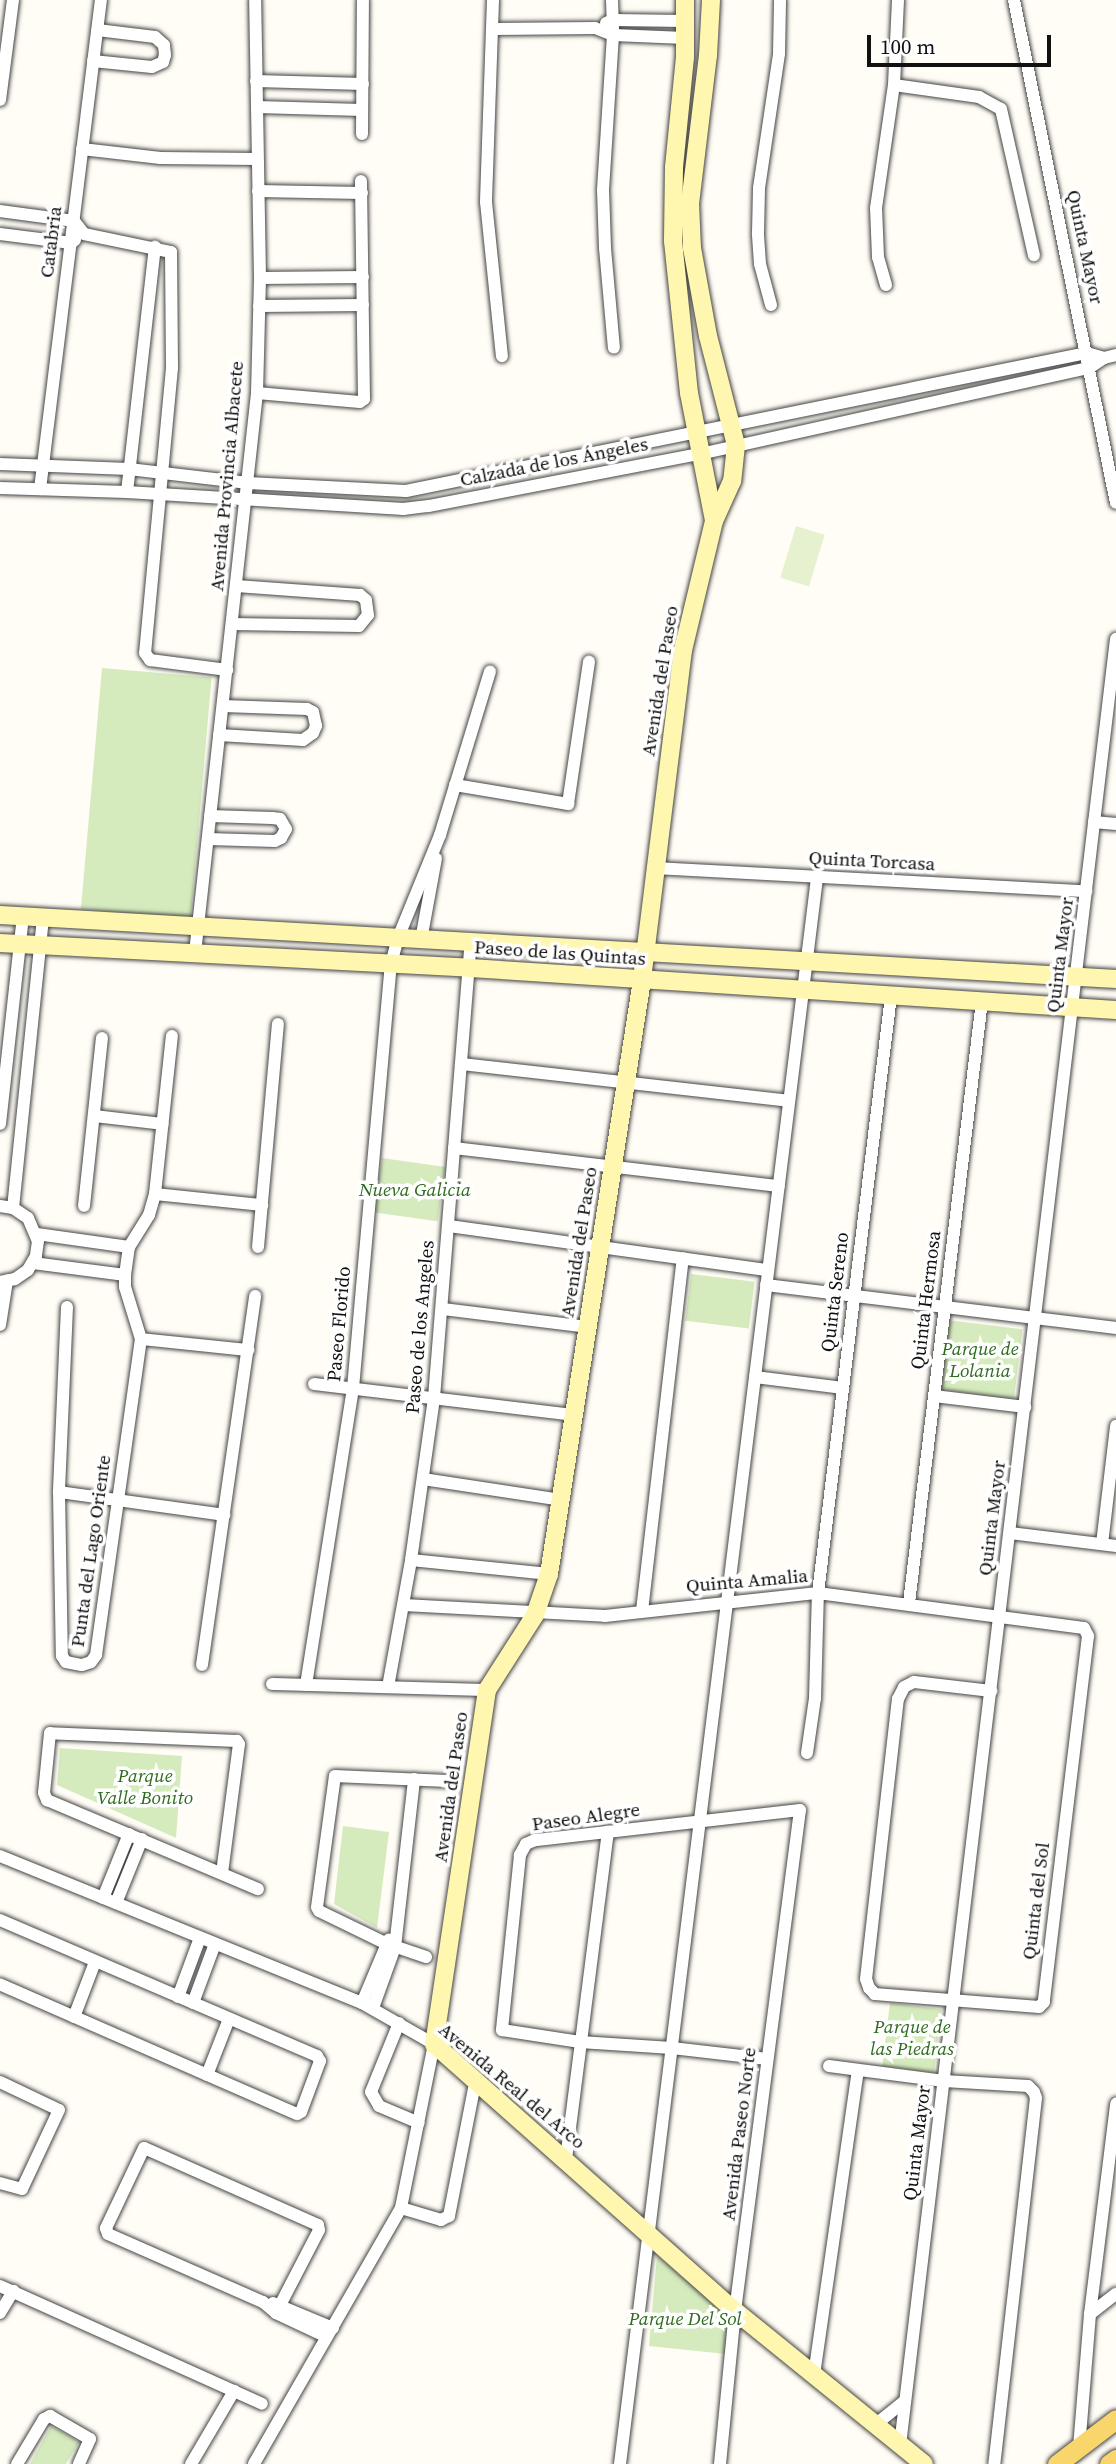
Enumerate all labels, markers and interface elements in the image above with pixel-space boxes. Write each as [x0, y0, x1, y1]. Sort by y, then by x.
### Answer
scale bar [871, 21, 1055, 65]
text: 100 m [880, 32, 935, 61]
street label: Quinta Mayor [1062, 188, 1108, 306]
street label: Catabria [35, 205, 67, 279]
street label: Avenida Provincia Albacete [206, 360, 248, 592]
street label: Calzada de los Ángeles [458, 433, 650, 491]
street label: Avenida del Paseo [637, 604, 683, 758]
street label: Quinta Torcasa [808, 846, 936, 876]
street label: Quinta Mayor [1042, 896, 1078, 1014]
street label: Paseo de las Quintas [473, 936, 647, 970]
street label: Avenida del Paseo [556, 1165, 602, 1319]
park label: Nueva Galicia [359, 1179, 471, 1201]
street label: Quinta Hermosa [906, 1229, 946, 1371]
street label: Quinta Sereno [816, 1231, 854, 1353]
street label: Paseo de los Angeles [401, 1239, 439, 1415]
street label: Paseo Florido [323, 1265, 355, 1383]
park label: Parque de Lolania [942, 1338, 1018, 1382]
street label: Punta del Lago Oriente [66, 1453, 116, 1649]
street label: Quinta Mayor [974, 1459, 1010, 1577]
street label: Quinta Amalia [685, 1564, 809, 1598]
street label: Avenida del Paseo [429, 1710, 473, 1864]
park label: Parque Valle Bonito [97, 1765, 193, 1809]
street label: Paseo Alegre [530, 1798, 642, 1836]
street label: Quinta del Sol [1018, 1841, 1054, 1961]
park label: Parque de las Piedras [870, 2016, 954, 2060]
street label: Avenida Real del Arco [434, 2018, 590, 2154]
street label: Avenida Paseo Norte [717, 2046, 761, 2222]
street label: Quinta Mayor [899, 2084, 935, 2202]
park label: Parque Del Sol [628, 2308, 742, 2330]

